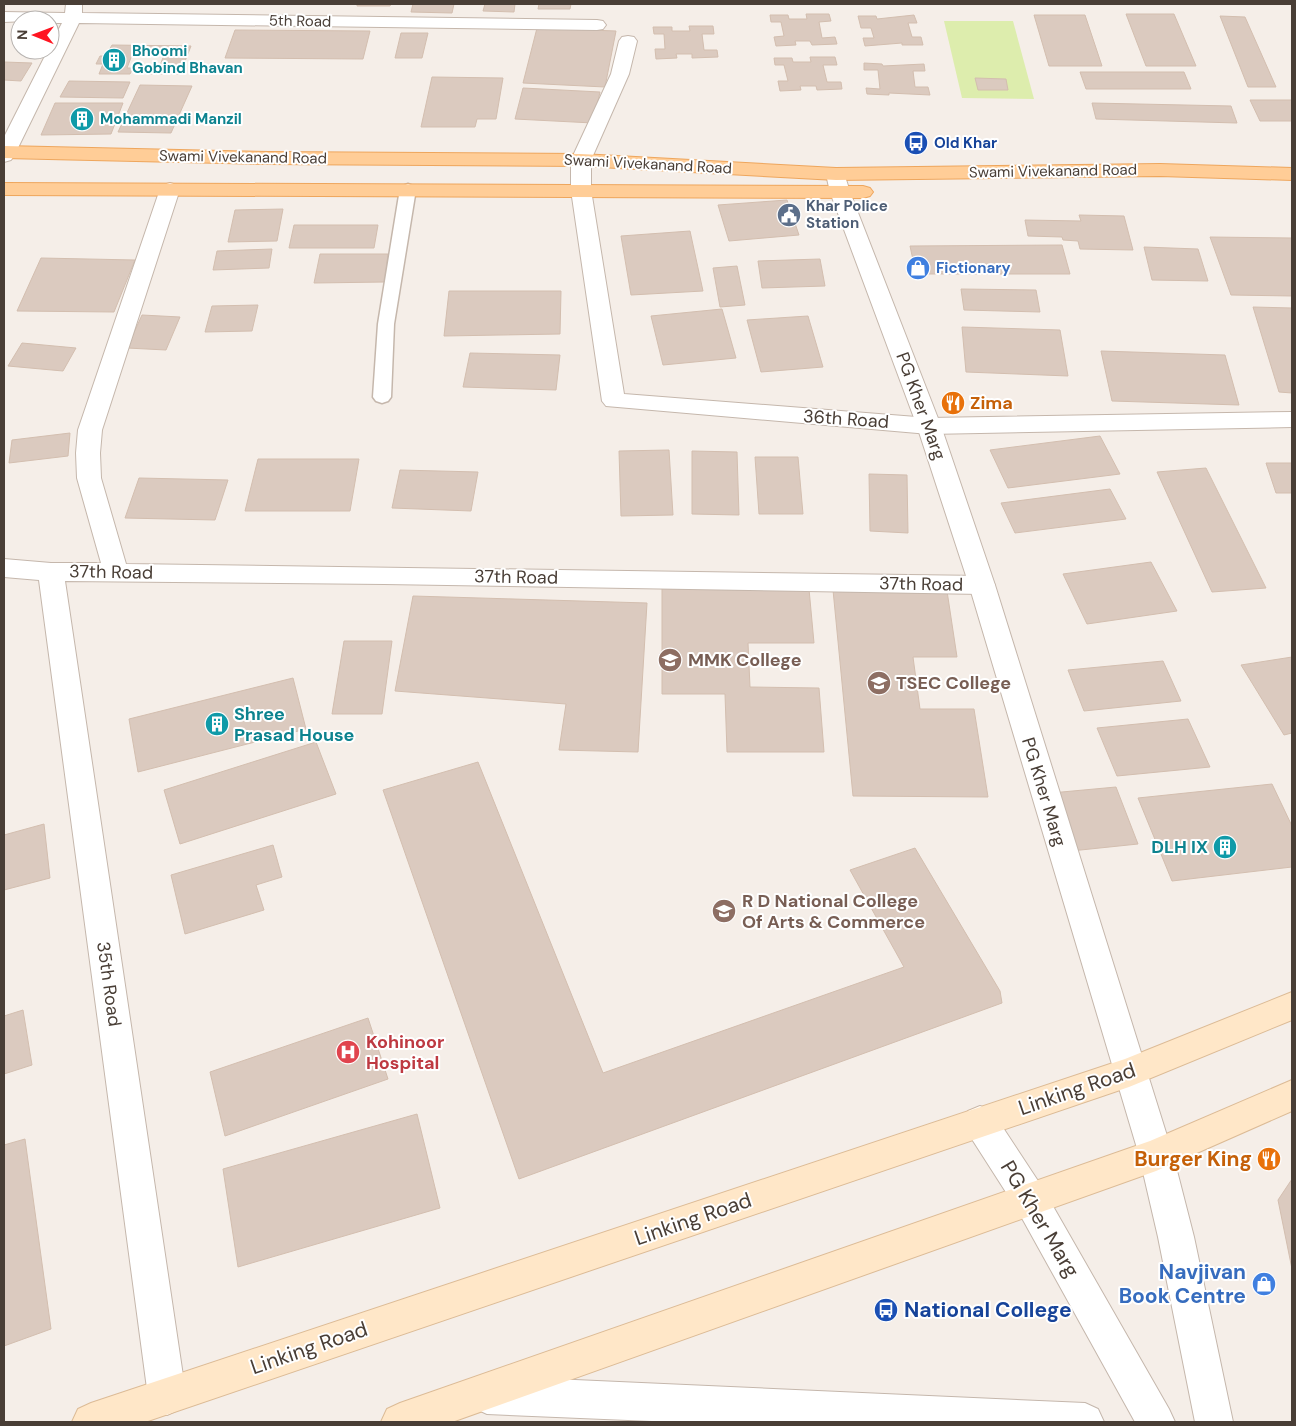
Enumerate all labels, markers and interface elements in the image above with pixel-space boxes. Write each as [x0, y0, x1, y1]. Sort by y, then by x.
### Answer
north arrow [10, 10, 60, 60]
street label: 5th Road [269, 10, 331, 32]
text: N [13, 30, 31, 40]
place label: Bhoomi Gobind Bhavan [132, 41, 243, 78]
building icon: Bhoomi Gobind Bhavan [101, 47, 127, 73]
building icon: Mohammadi Manzil [69, 106, 95, 132]
place label: Mohammadi Manzil [100, 109, 242, 129]
bus stop icon: Old Khar [903, 130, 929, 156]
place label: Old Khar [934, 133, 997, 153]
street label: Swami Vivekanand Road [159, 146, 327, 168]
street label: Swami Vivekanand Road [564, 150, 732, 178]
street label: Swami Vivekanand Road [969, 160, 1137, 182]
place label: Khar Police Station [806, 196, 888, 233]
public building icon: Khar Police Station [776, 202, 802, 228]
shop icon: Fictionary [905, 255, 931, 281]
place label: Fictionary [936, 258, 1010, 278]
street label: PG Kher Marg [890, 349, 952, 463]
restaurant icon: Zima [940, 390, 966, 416]
place label: Zima [970, 391, 1013, 415]
street label: 36th Road [802, 404, 890, 434]
street label: 37th Road [69, 559, 153, 585]
street label: 37th Road [474, 564, 558, 590]
street label: 37th Road [879, 571, 963, 597]
school or university icon: MMK College [657, 647, 683, 673]
place label: MMK College [688, 648, 802, 672]
school or university icon: TSEC College [866, 670, 892, 696]
place label: TSEC College [896, 671, 1011, 695]
place label: Shree Prasad House [234, 702, 355, 747]
building icon: Shree Prasad House [204, 711, 230, 737]
street label: PG Kher Marg [1016, 735, 1072, 849]
building icon: DLH IX [1212, 834, 1238, 860]
place label: DLH IX [1151, 835, 1208, 859]
place label: R D National College Of Arts & Commerce [742, 889, 925, 934]
school or university icon: R D National College Of Arts & Commerce [711, 898, 737, 924]
street label: 35th Road [91, 940, 127, 1028]
place label: Kohinoor Hospital [366, 1030, 444, 1075]
hospital icon: Kohinoor Hospital [335, 1039, 361, 1065]
street label: Linking Road [1015, 1056, 1139, 1122]
place label: Burger King [1134, 1145, 1252, 1173]
restaurant icon: Burger King [1256, 1146, 1282, 1172]
street label: PG Kher Marg [994, 1155, 1086, 1283]
street label: Linking Road [631, 1186, 755, 1252]
place label: Navjivan Book Centre [1119, 1258, 1246, 1310]
shop icon: Navjivan Book Centre [1251, 1271, 1277, 1297]
place label: National College [904, 1296, 1072, 1324]
bus stop icon: National College [873, 1297, 899, 1323]
street label: Linking Road [247, 1315, 371, 1381]

